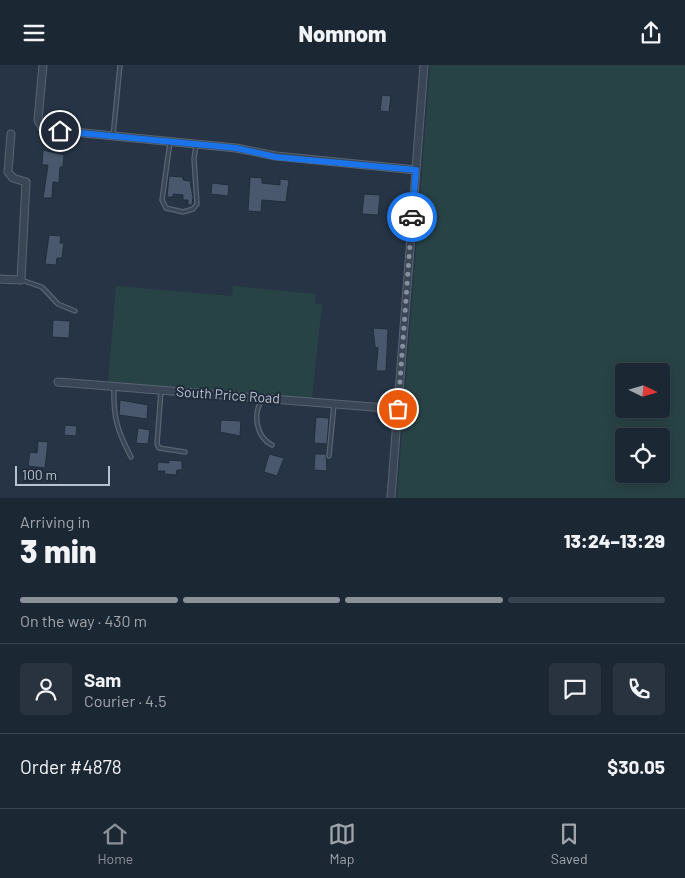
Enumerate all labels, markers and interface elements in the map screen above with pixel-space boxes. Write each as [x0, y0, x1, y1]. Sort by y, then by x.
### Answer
icon: menu [20, 19, 48, 47]
icon: share [637, 19, 665, 47]
text: Nomnom [298, 20, 387, 46]
pin [39, 110, 81, 152]
icon: home [46, 117, 74, 145]
courier [387, 192, 437, 242]
icon: car [398, 203, 426, 231]
north arrow [615, 363, 670, 417]
map controls [615, 363, 670, 483]
street label: South Price Road [175, 382, 281, 407]
pin [377, 388, 419, 430]
icon: bag [384, 395, 412, 423]
button: locate [615, 428, 670, 483]
scale bar [15, 463, 110, 486]
text: 100 m [22, 466, 57, 483]
text: Arriving in [20, 512, 90, 531]
text: 13:24–13:29 [564, 529, 665, 552]
text: 3 min [20, 531, 97, 569]
text: On the way · 430 m [20, 611, 147, 630]
button: person [20, 663, 72, 715]
button: chat [549, 663, 601, 715]
button: phone [613, 663, 665, 715]
text: Sam [84, 668, 121, 691]
text: Courier · 4.5 [84, 691, 167, 710]
text: Order #4878 [20, 755, 122, 778]
text: $30.05 [607, 755, 665, 778]
tab: Home [97, 820, 133, 867]
tab: Map [328, 820, 356, 867]
tab: Saved [551, 820, 588, 867]

